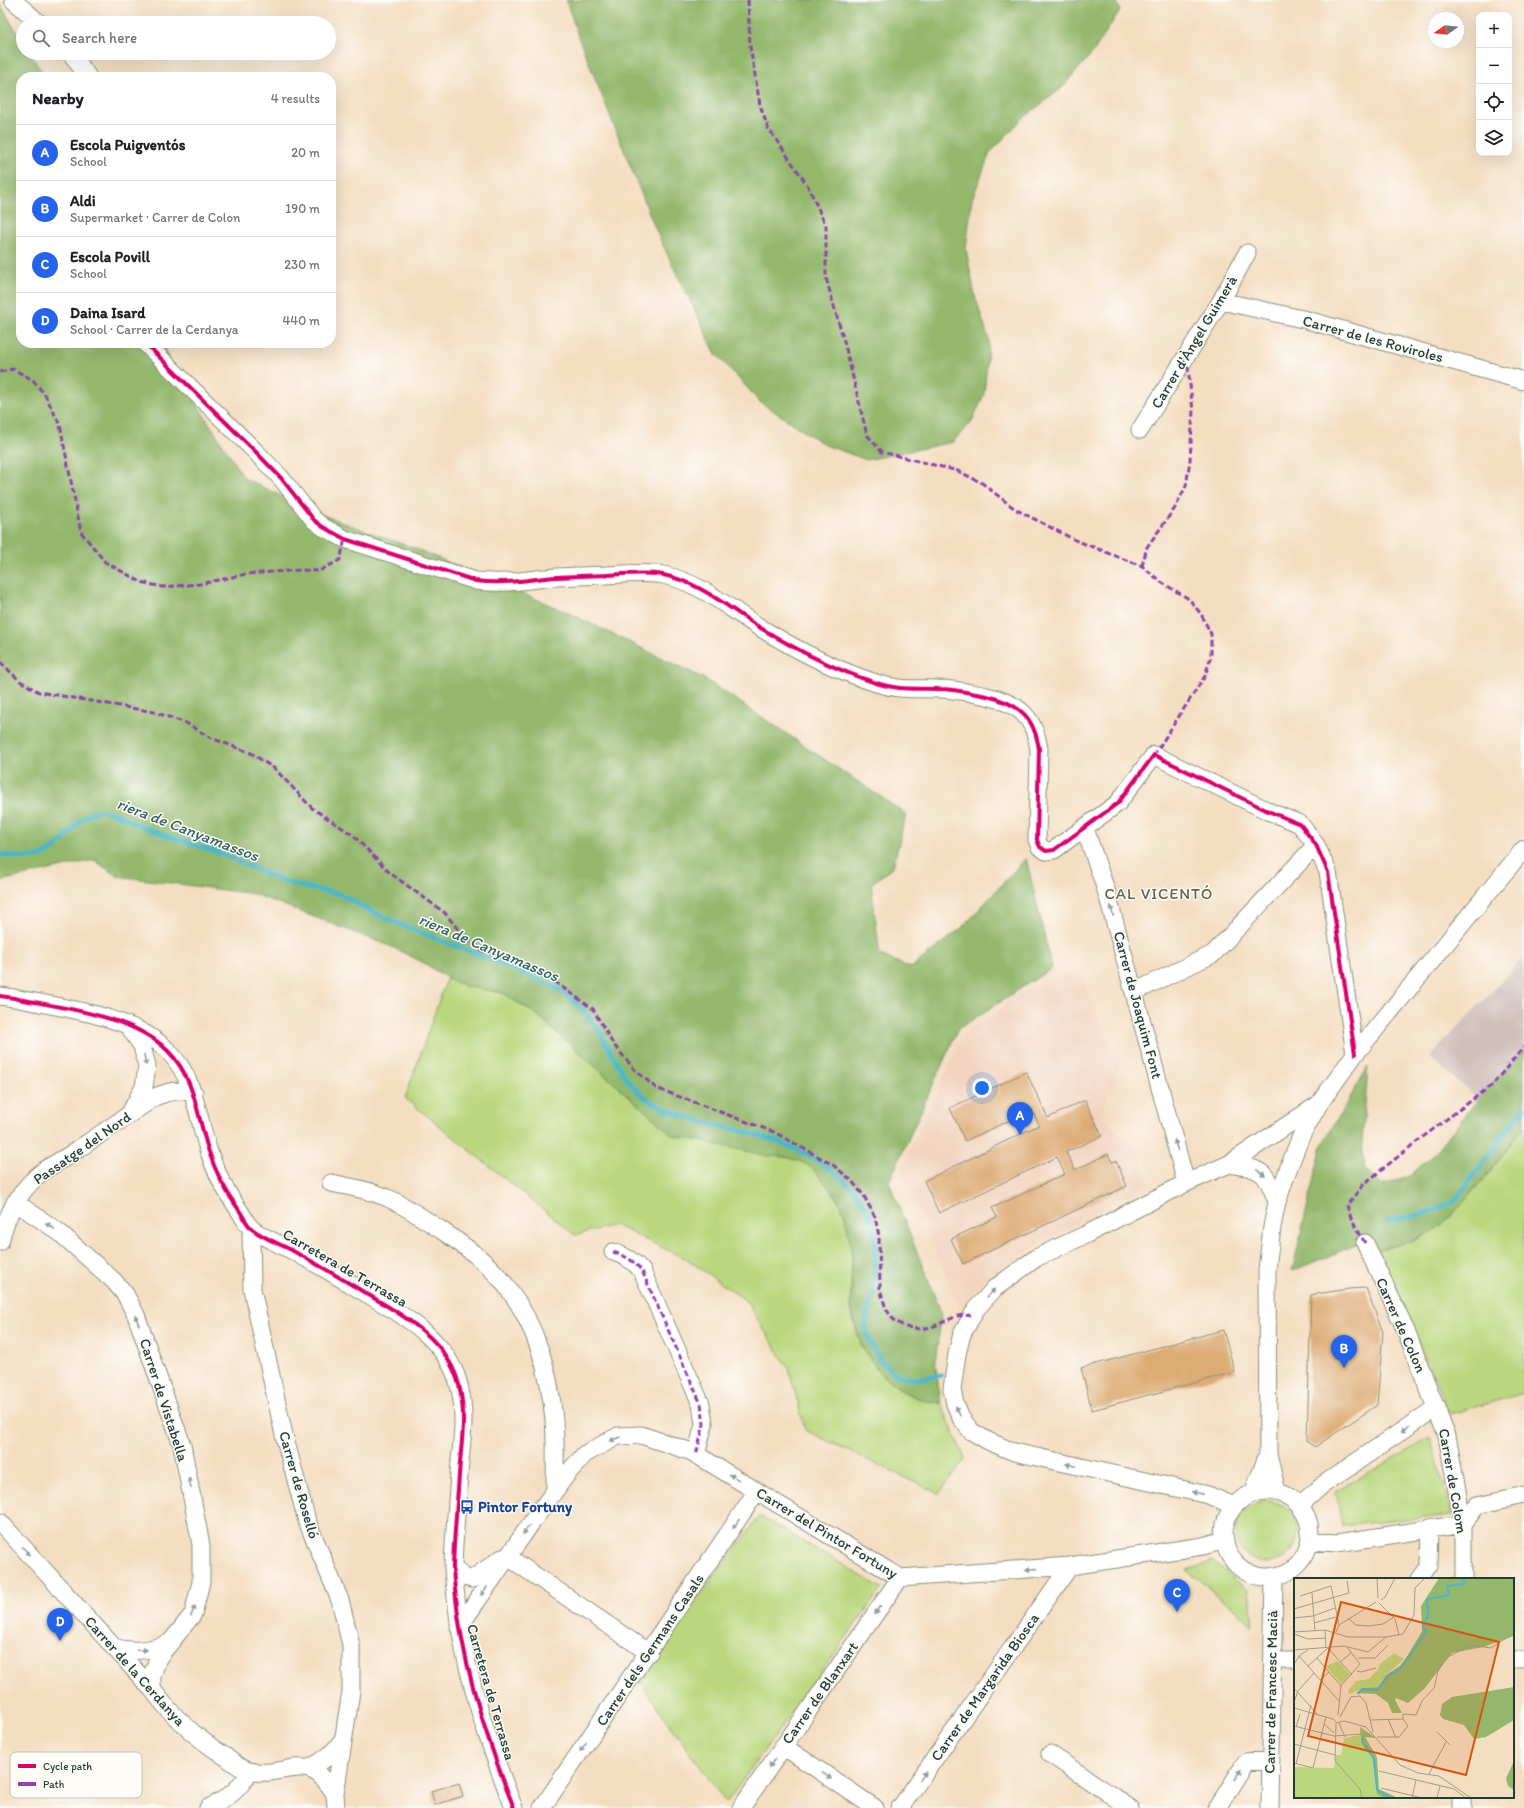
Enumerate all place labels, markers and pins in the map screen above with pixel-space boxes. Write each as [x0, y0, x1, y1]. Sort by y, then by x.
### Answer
pin: A [1007, 1102, 1033, 1135]
pin: B [1331, 1335, 1357, 1368]
place label: Pintor Fortuny [478, 1498, 573, 1517]
bus stop icon: Pintor Fortuny [459, 1499, 475, 1515]
pin: C [1164, 1579, 1190, 1612]
pin: D [47, 1608, 73, 1641]

